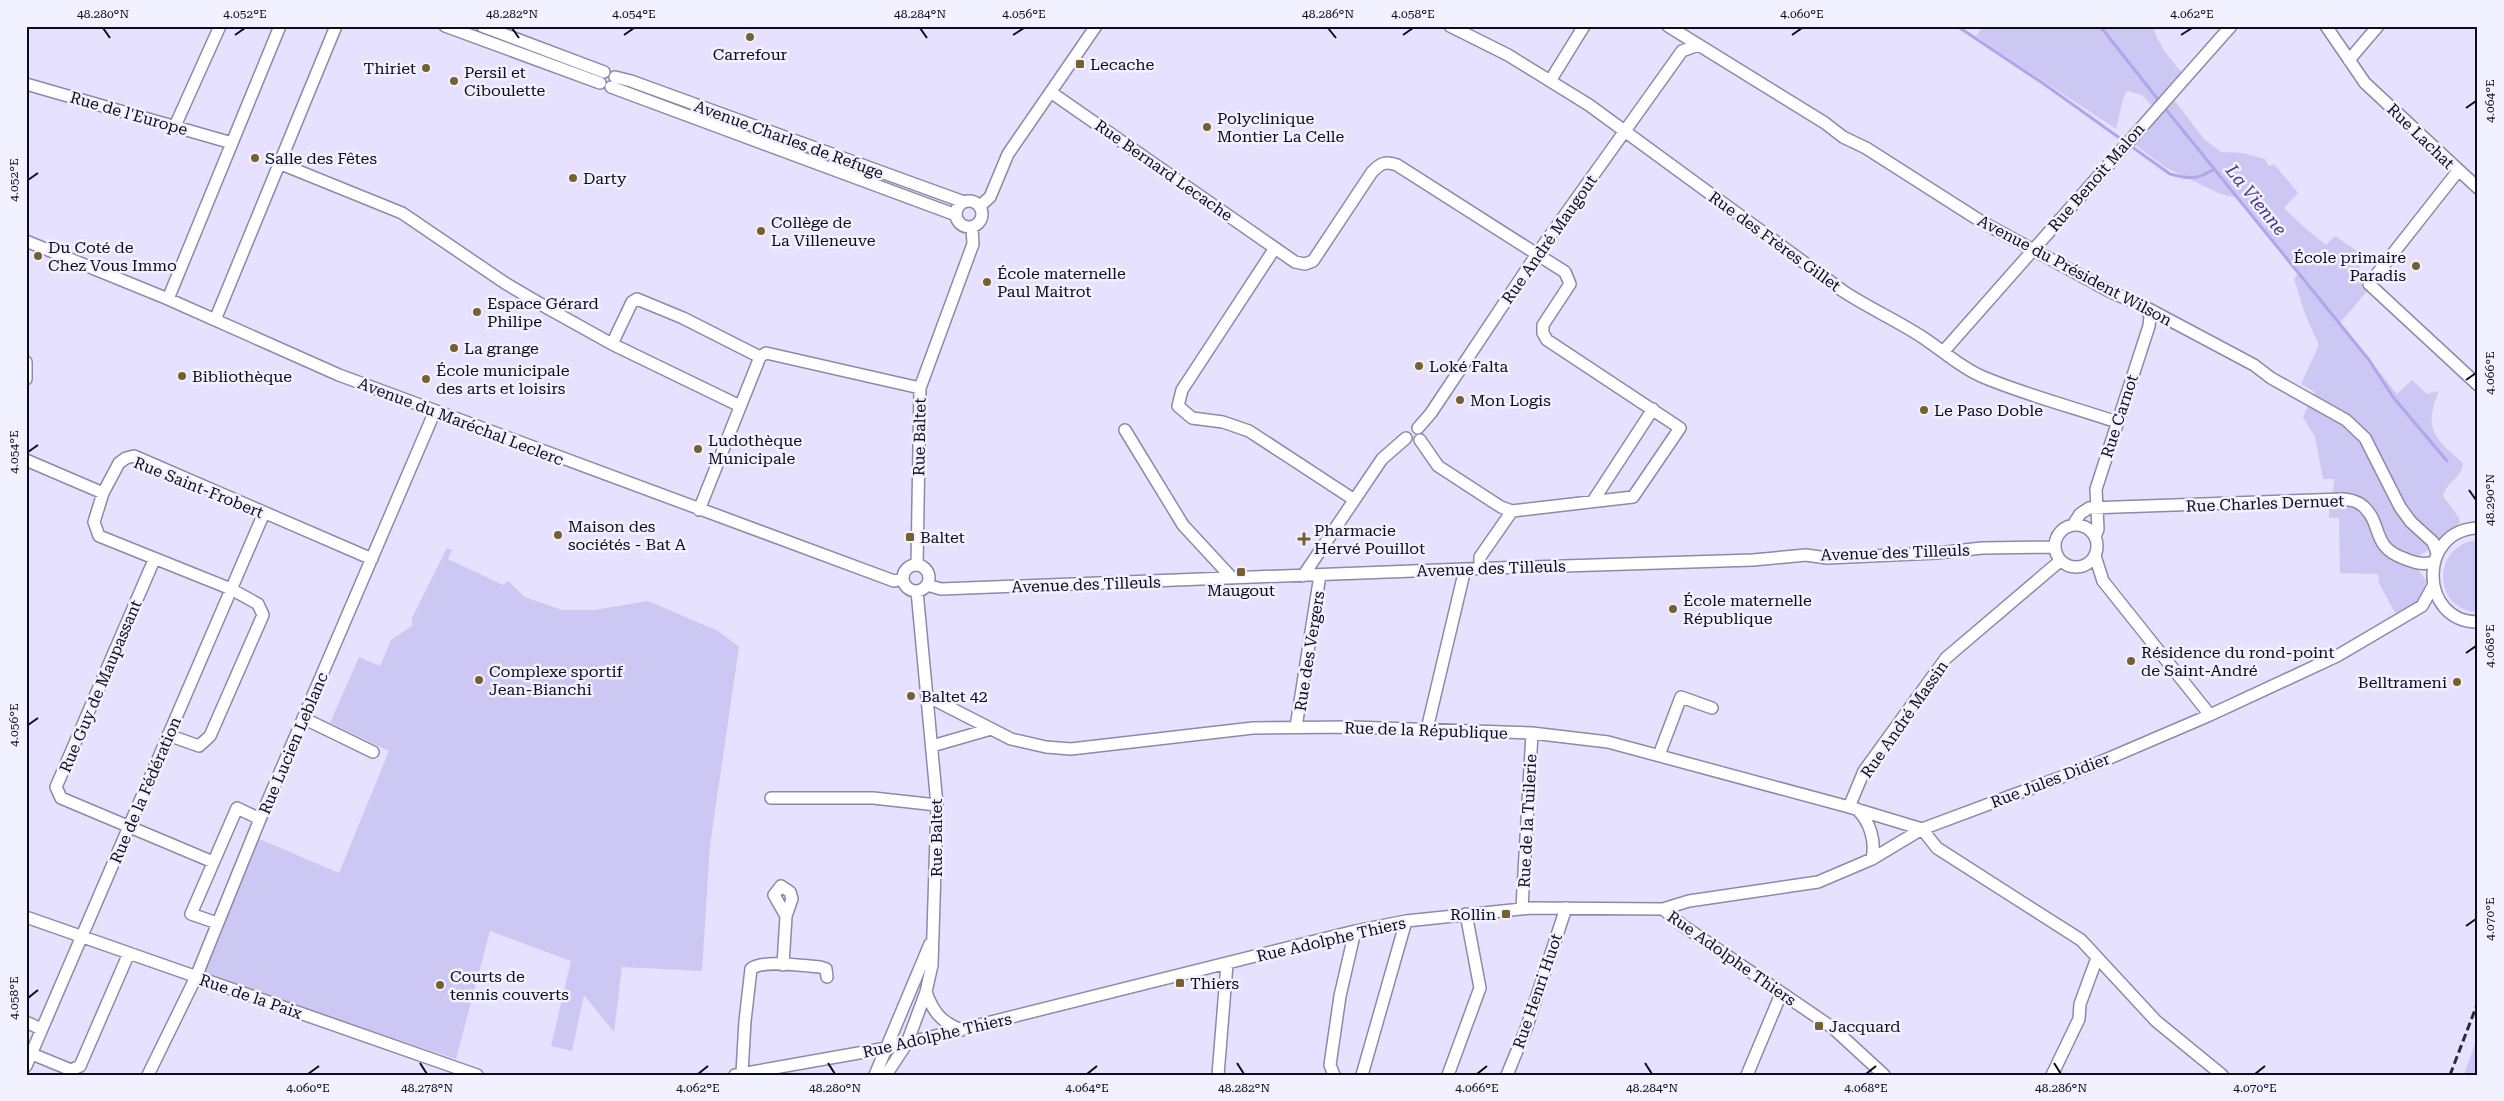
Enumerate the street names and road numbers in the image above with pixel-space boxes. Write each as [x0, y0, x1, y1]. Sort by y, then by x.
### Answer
street label: Rue de l'Europe [68, 88, 190, 139]
street label: Avenue Charles de Refuge [692, 96, 886, 183]
street label: Rue Lachat [2383, 100, 2458, 173]
street label: Rue Bernard Lecache [1091, 116, 1236, 225]
street label: Rue Benoit Malon [2044, 119, 2149, 235]
street label: Rue André Maugout [1498, 171, 1601, 307]
street label: Rue des Frères Gillet [1705, 187, 1844, 296]
street label: Avenue du Président Wilson [1974, 211, 2175, 330]
street label: Rue Carnot [2097, 372, 2142, 460]
street label: Avenue du Maréchal Leclerc [355, 373, 566, 470]
street label: Rue Baltet [909, 398, 930, 476]
street label: Rue Saint-Frobert [131, 453, 267, 522]
street label: Rue Charles Dernuet [2185, 491, 2345, 516]
street label: Avenue des Tilleuls [1820, 540, 1970, 565]
street label: Avenue des Tilleuls [1416, 556, 1566, 581]
street label: Avenue des Tilleuls [1011, 572, 1161, 597]
street label: Rue des Vergers [1291, 589, 1328, 713]
street label: Rue Guy de Maupassant [55, 597, 145, 775]
street label: Rue André Massin [1857, 657, 1952, 782]
street label: Rue Lucien Leblanc [255, 669, 332, 817]
street label: Rue de la Fédération [106, 714, 185, 866]
street label: Rue de la République [1344, 718, 1508, 743]
street label: Rue Jules Didier [1988, 749, 2113, 812]
street label: Rue de la Tuilerie [1515, 753, 1541, 889]
street label: Rue Baltet [927, 799, 946, 877]
street label: Rue Adolphe Thiers [1664, 907, 1800, 1010]
street label: Rue Adolphe Thiers [1255, 913, 1408, 966]
street label: Rue Henri Huot [1509, 931, 1566, 1051]
street label: Rue de la Paix [197, 970, 305, 1023]
street label: Rue Adolphe Thiers [861, 1009, 1014, 1062]

